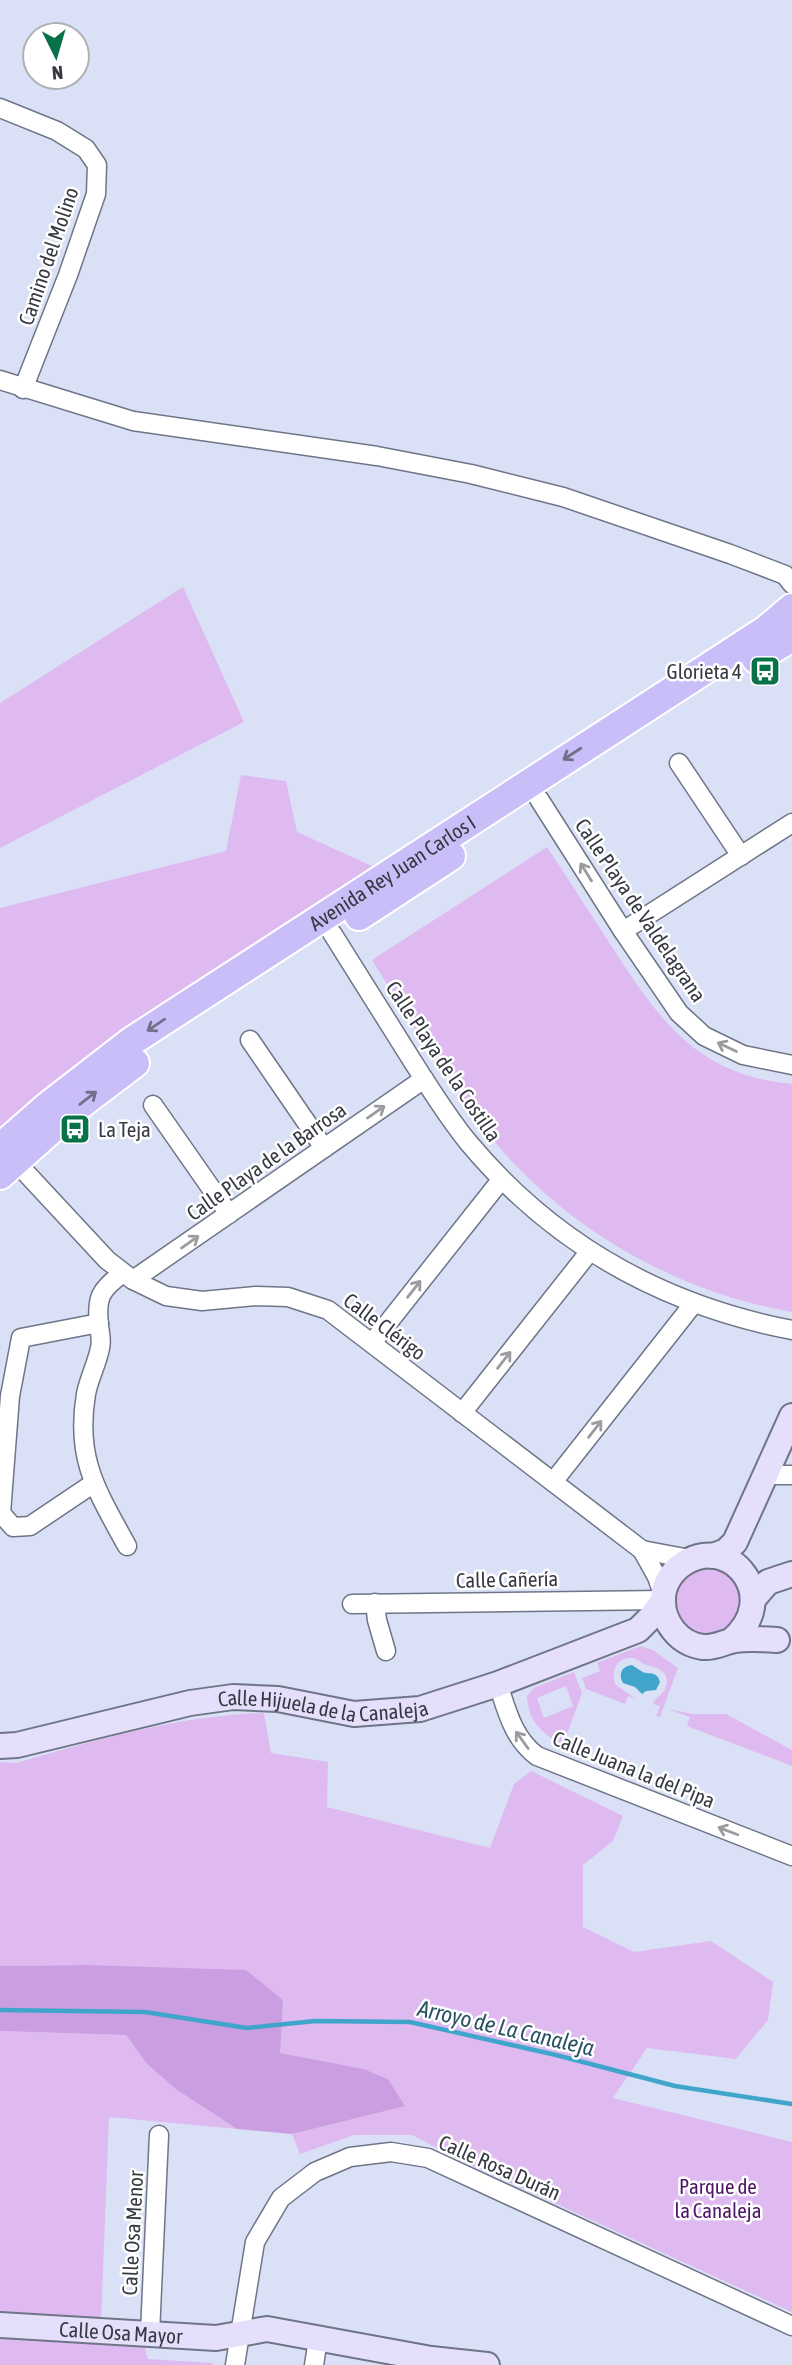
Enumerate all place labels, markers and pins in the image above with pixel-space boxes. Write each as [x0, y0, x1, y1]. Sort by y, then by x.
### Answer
bus stop icon: Glorieta 4 [748, 654, 782, 688]
place label: Glorieta 4 [667, 659, 742, 683]
bus stop icon: La Teja [58, 1112, 92, 1146]
place label: La Teja [98, 1117, 151, 1141]

